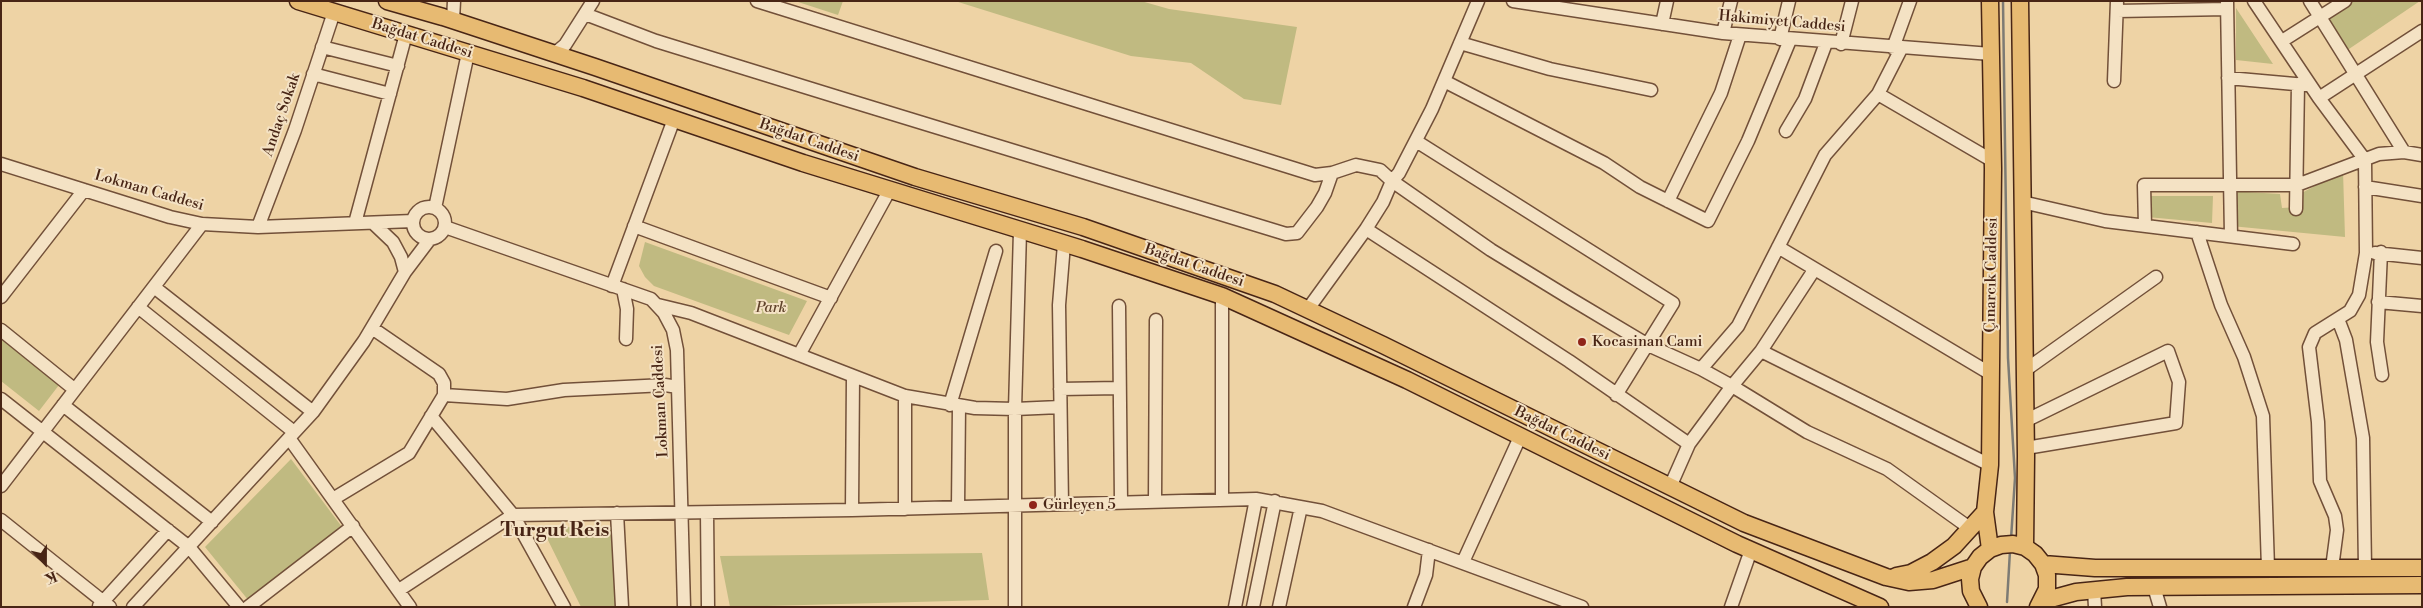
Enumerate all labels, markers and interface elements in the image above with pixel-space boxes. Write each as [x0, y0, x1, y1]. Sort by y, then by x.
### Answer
street label: Hakimiyet Caddesi [1718, 7, 1846, 37]
street label: Bağdat Caddesi [369, 15, 475, 63]
street label: Andaç Sokak [259, 71, 305, 159]
street label: Bağdat Caddesi [757, 115, 861, 167]
street label: Lokman Caddesi [92, 167, 206, 215]
street label: Çınarcık Caddesi [1982, 217, 2002, 333]
street label: Bağdat Caddesi [1142, 240, 1246, 292]
park label: Park [756, 299, 786, 317]
place label: Kocasinan Cami [1592, 333, 1702, 351]
marker: Kocasinan Cami [1576, 336, 1588, 348]
street label: Lokman Caddesi [649, 344, 673, 458]
street label: Bağdat Caddesi [1511, 403, 1613, 465]
place label: Gürleyen 5 [1043, 496, 1116, 514]
marker: Gürleyen 5 [1027, 499, 1039, 511]
district label: Turgut Reis [501, 519, 609, 543]
north arrow [20, 538, 70, 588]
text: K [42, 566, 59, 587]

